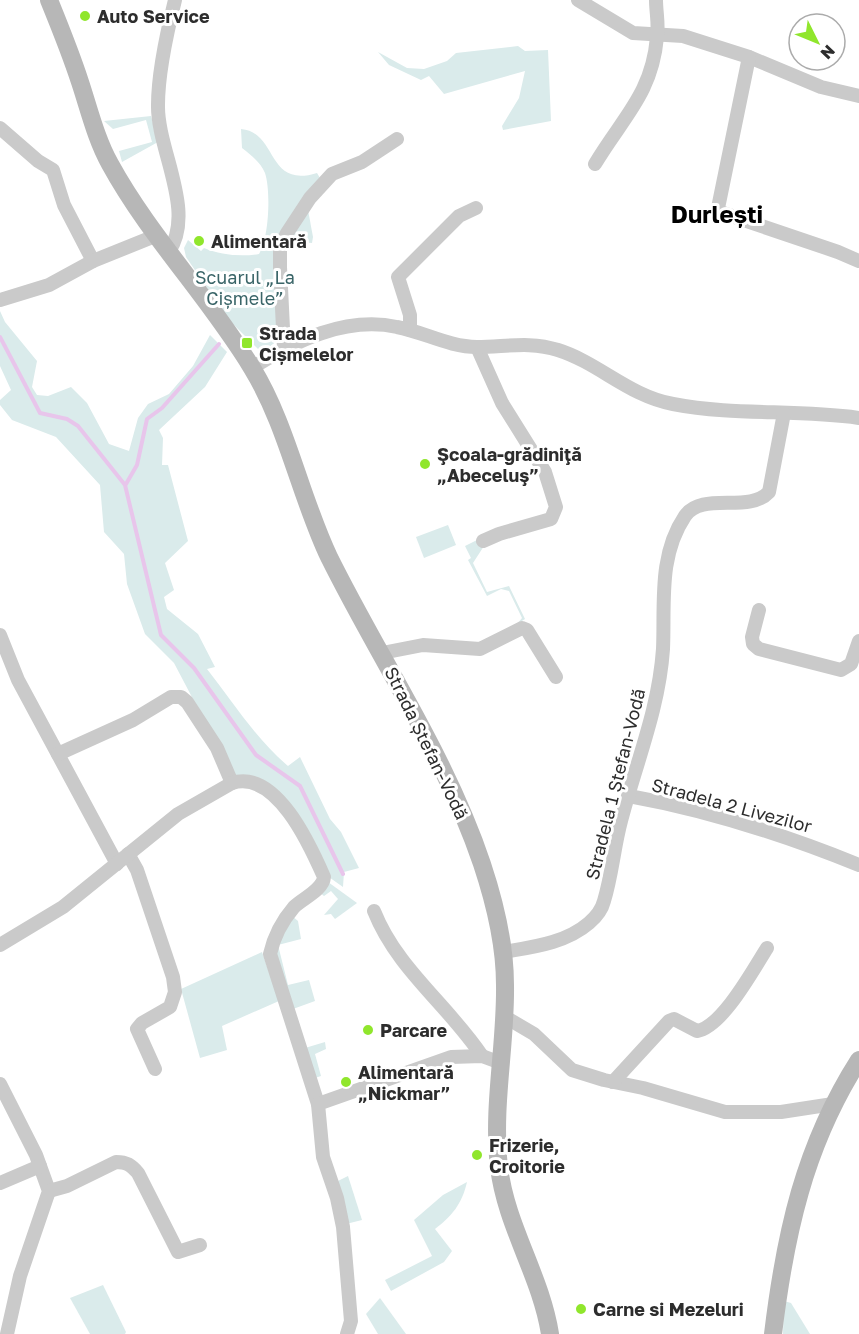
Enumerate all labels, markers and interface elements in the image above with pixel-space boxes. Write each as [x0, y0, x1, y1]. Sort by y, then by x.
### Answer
place label: Auto Service [97, 5, 210, 27]
marker: Auto Service [78, 9, 92, 23]
north arrow [787, 12, 847, 72]
text: N [817, 41, 839, 64]
district label: Durlești [671, 199, 763, 228]
place label: Alimentară [211, 230, 307, 252]
marker: Alimentară [192, 234, 206, 248]
park label: Scuarul „La Cișmele” [195, 266, 295, 309]
place label: Strada Cișmelelor [259, 322, 353, 365]
marker: Strada Cișmelelor [240, 336, 254, 350]
place label: Şcoala-grădiniţă „Abeceluş” [437, 443, 582, 486]
marker: Şcoala-grădiniţă „Abeceluş” [418, 457, 432, 471]
street label: Strada Ștefan-Vodă [380, 663, 474, 823]
street label: Stradela 1 Ștefan-Vodă [581, 686, 649, 882]
street label: Stradela 2 Livezilor [650, 773, 814, 837]
place label: Parcare [380, 1019, 448, 1041]
marker: Parcare [361, 1023, 375, 1037]
place label: Alimentară „Nickmar” [358, 1061, 454, 1104]
marker: Alimentară „Nickmar” [339, 1075, 353, 1089]
place label: Frizerie, Croitorie [489, 1134, 565, 1177]
marker: Frizerie, Croitorie [470, 1148, 484, 1162]
place label: Carne si Mezeluri [593, 1298, 744, 1320]
marker: Carne si Mezeluri [574, 1302, 588, 1316]

